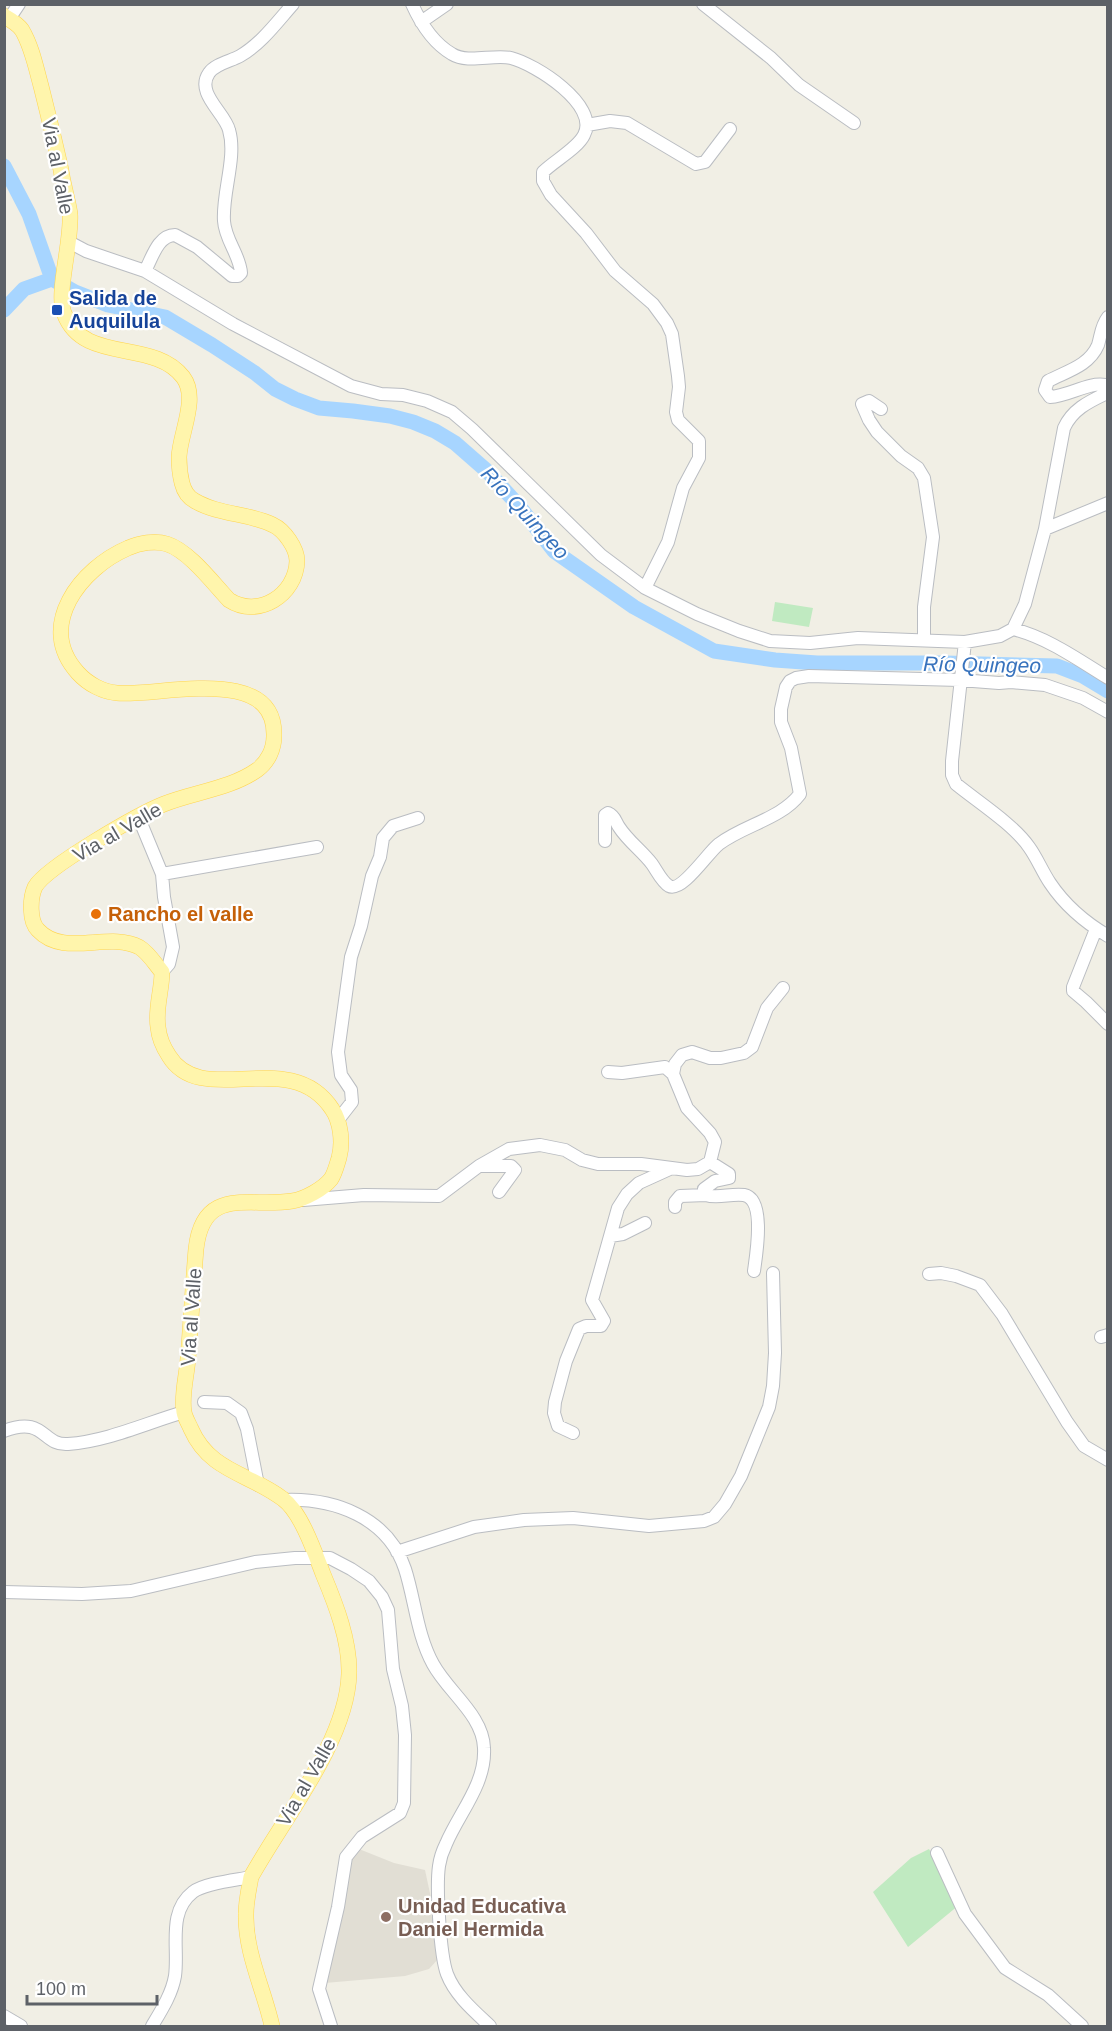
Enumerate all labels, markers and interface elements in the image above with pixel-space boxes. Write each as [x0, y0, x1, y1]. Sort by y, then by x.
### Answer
street label: Via al Valle [38, 116, 78, 216]
place label: Salida de Auquilula [69, 287, 161, 332]
marker: Salida de Auquilula [50, 303, 64, 317]
water label: Río Quingeo [477, 462, 574, 564]
water label: Río Quingeo [923, 652, 1041, 677]
street label: Via al Valle [69, 798, 165, 866]
place label: Rancho el valle [108, 903, 254, 925]
marker: Rancho el valle [89, 907, 103, 921]
street label: Via al Valle [177, 1267, 205, 1367]
street label: Via al Valle [272, 1734, 340, 1830]
place label: Unidad Educativa Daniel Hermida [398, 1895, 567, 1940]
marker: Unidad Educativa Daniel Hermida [379, 1910, 393, 1924]
scale bar [27, 1968, 158, 2006]
text: 100 m [36, 1979, 86, 1999]

